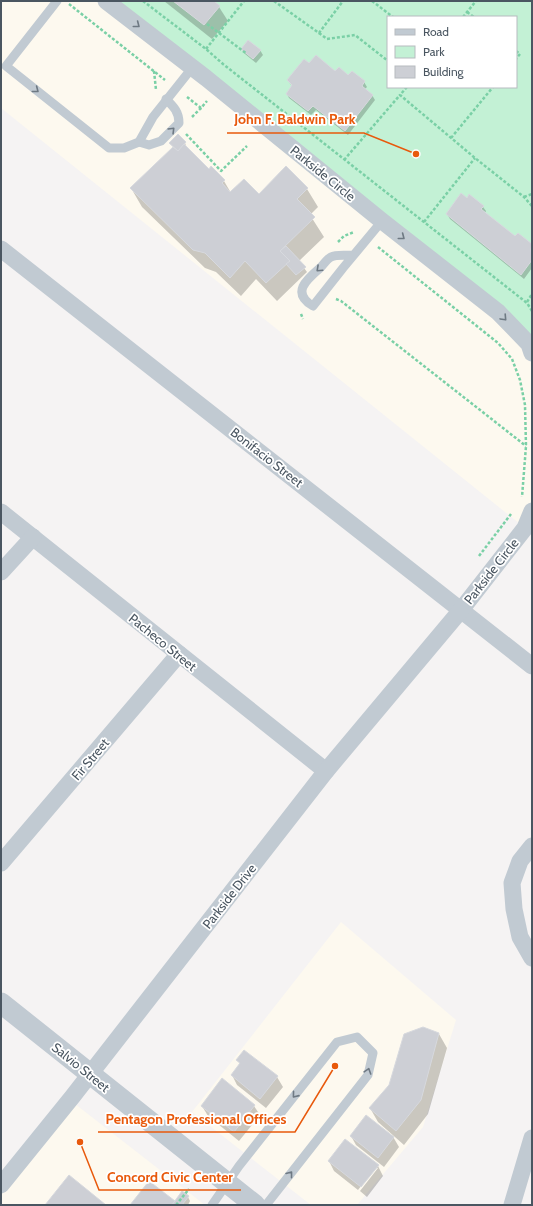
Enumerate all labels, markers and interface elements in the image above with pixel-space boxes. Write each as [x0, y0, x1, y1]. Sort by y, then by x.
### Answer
legend [387, 16, 517, 88]
one-way arrow [132, 20, 139, 27]
text: Road [423, 24, 449, 39]
text: Park [423, 44, 445, 59]
text: Building [423, 64, 465, 79]
one-way arrow [32, 85, 39, 92]
callout: John F. Baldwin Park [227, 107, 364, 133]
text: John F. Baldwin Park [233, 110, 356, 128]
one-way arrow [167, 127, 175, 135]
street label: Parkside Circle [287, 142, 359, 204]
one-way arrow [398, 232, 405, 239]
one-way arrow [316, 264, 324, 271]
one-way arrow [499, 313, 507, 321]
street label: Bonifacio Street [228, 424, 307, 491]
street label: Parkside Circle [460, 535, 522, 607]
street label: Pacheco Street [126, 610, 201, 675]
street label: Fir Street [68, 734, 113, 783]
street label: Parkside Drive [199, 860, 259, 931]
street label: Salvio Street [49, 1039, 113, 1095]
one-way arrow [363, 1068, 372, 1075]
one-way arrow [292, 1091, 299, 1098]
callout: Pentagon Professional Offices [98, 1106, 295, 1132]
text: Pentagon Professional Offices [106, 1110, 287, 1128]
callout: Concord Civic Center [99, 1164, 241, 1190]
text: Concord Civic Center [107, 1168, 233, 1186]
one-way arrow [285, 1172, 292, 1179]

